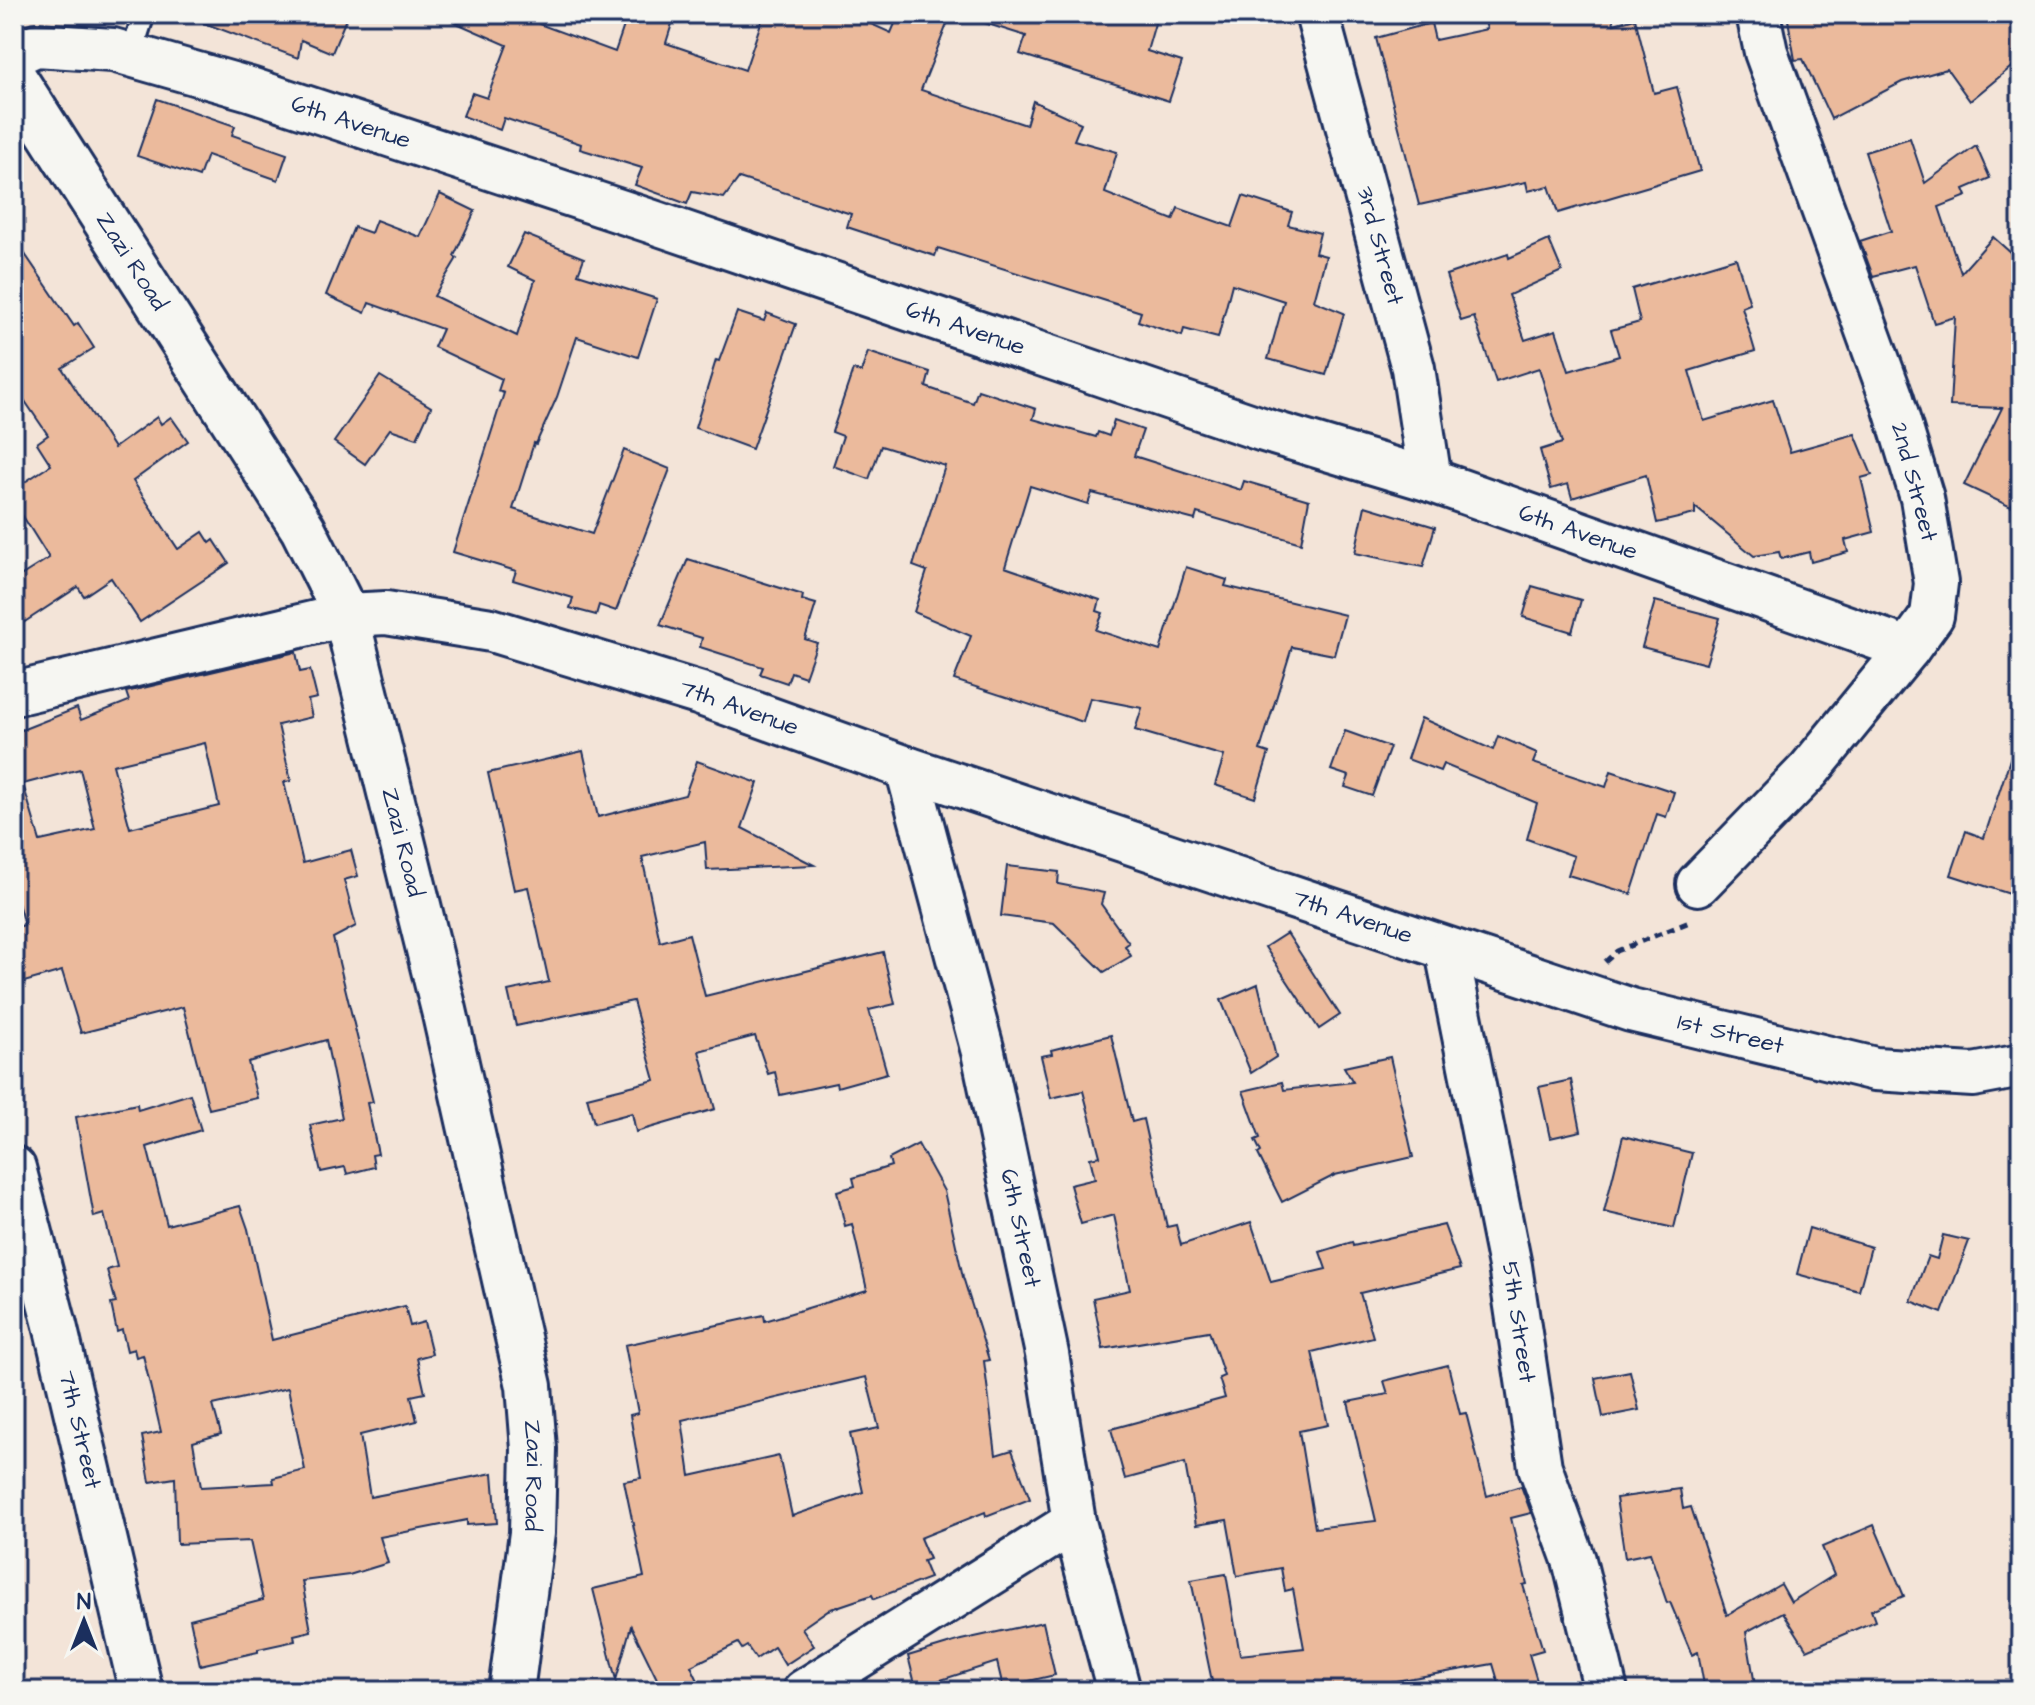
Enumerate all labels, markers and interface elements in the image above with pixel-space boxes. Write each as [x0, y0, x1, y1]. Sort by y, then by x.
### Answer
street label: 6th Avenue [287, 87, 415, 158]
street label: 3rd Street [1348, 183, 1412, 309]
street label: Zazi Road [87, 206, 176, 318]
street label: 6th Avenue [901, 292, 1030, 364]
street label: 2nd Street [1882, 419, 1946, 545]
street label: 6th Avenue [1514, 496, 1642, 569]
street label: 7th Avenue [676, 671, 803, 745]
street label: Zazi Road [372, 784, 432, 900]
street label: 7th Avenue [1288, 881, 1417, 953]
street label: 1st Street [1674, 1005, 1788, 1063]
street label: 6th Street [991, 1166, 1049, 1291]
street label: 5th Street [1493, 1259, 1544, 1385]
street label: 7th Street [49, 1368, 110, 1492]
street label: Zazi Road [515, 1419, 551, 1532]
north arrow [44, 1581, 124, 1661]
text: N [77, 1587, 91, 1618]

